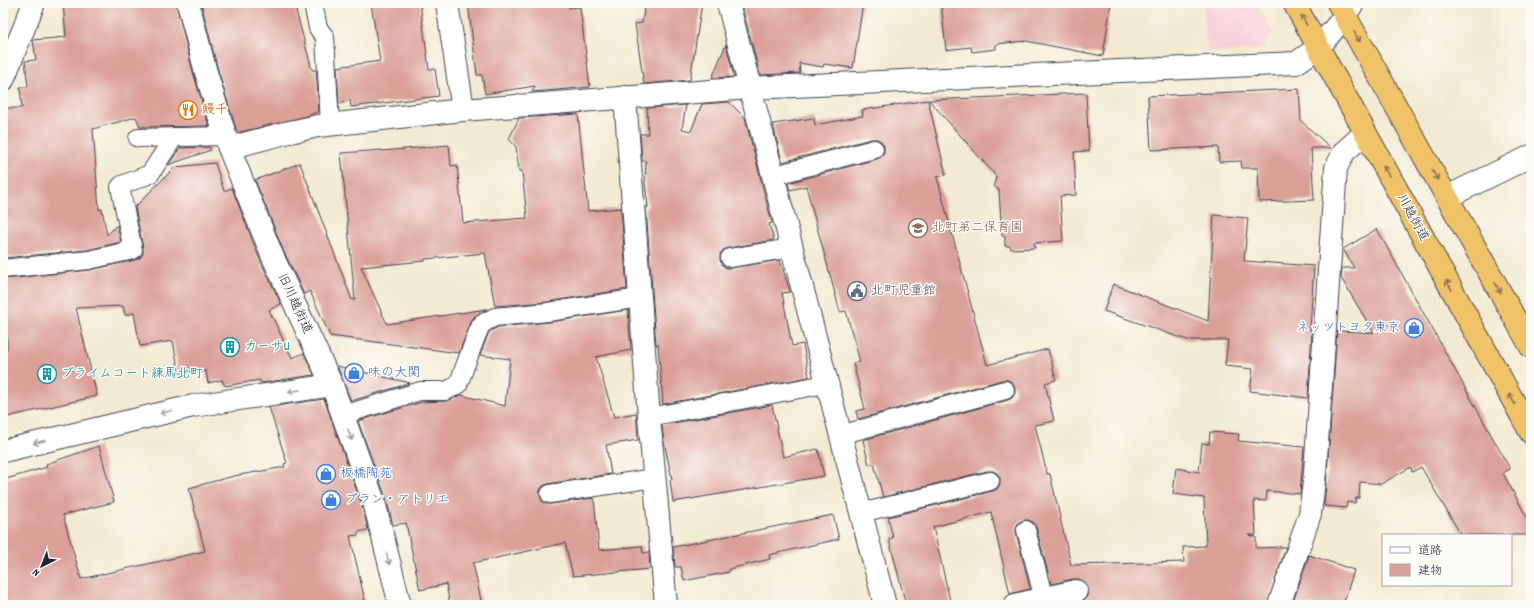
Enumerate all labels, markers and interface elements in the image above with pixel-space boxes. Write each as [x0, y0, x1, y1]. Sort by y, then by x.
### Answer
one-way arrow [1299, 15, 1307, 27]
one-way arrow [1354, 31, 1362, 43]
restaurant icon: 鰻千 [177, 99, 199, 121]
place label: 鰻千 [202, 101, 228, 120]
one-way arrow [1382, 166, 1390, 178]
one-way arrow [1431, 168, 1439, 180]
street label: 川越街道 [1391, 191, 1433, 245]
school or university icon: 北町第二保育園 [907, 217, 929, 239]
place label: 北町第二保育園 [932, 219, 1023, 238]
street label: 旧川越街道 [272, 271, 316, 337]
one-way arrow [1445, 279, 1452, 291]
public building icon: 北町児童館 [846, 280, 868, 302]
place label: 北町児童館 [871, 282, 936, 301]
one-way arrow [1495, 282, 1503, 294]
shop icon: ネッツトヨタ東京 [1403, 317, 1425, 339]
place label: ネッツトヨタ東京 [1297, 319, 1400, 338]
building icon: カーサU [219, 336, 241, 358]
place label: カーサU [244, 338, 290, 357]
shop icon: 味の大関 [343, 362, 365, 384]
building icon: プライムコート練馬北町 [36, 363, 58, 385]
place label: 味の大関 [368, 364, 420, 383]
place label: プライムコート練馬北町 [61, 365, 203, 384]
one-way arrow [288, 387, 301, 395]
one-way arrow [1508, 393, 1515, 405]
one-way arrow [160, 409, 173, 417]
one-way arrow [347, 428, 355, 440]
one-way arrow [33, 439, 46, 447]
shop icon: 板橋陶苑 [315, 463, 337, 485]
place label: 板橋陶苑 [340, 465, 392, 484]
shop icon: ブラン・アトリエ [320, 489, 342, 511]
place label: ブラン・アトリエ [345, 491, 449, 510]
legend [1382, 534, 1512, 586]
text: 道路 [1418, 543, 1442, 560]
north arrow [22, 546, 62, 586]
one-way arrow [385, 552, 393, 565]
text: 建物 [1418, 563, 1442, 580]
text: N [29, 564, 44, 580]

